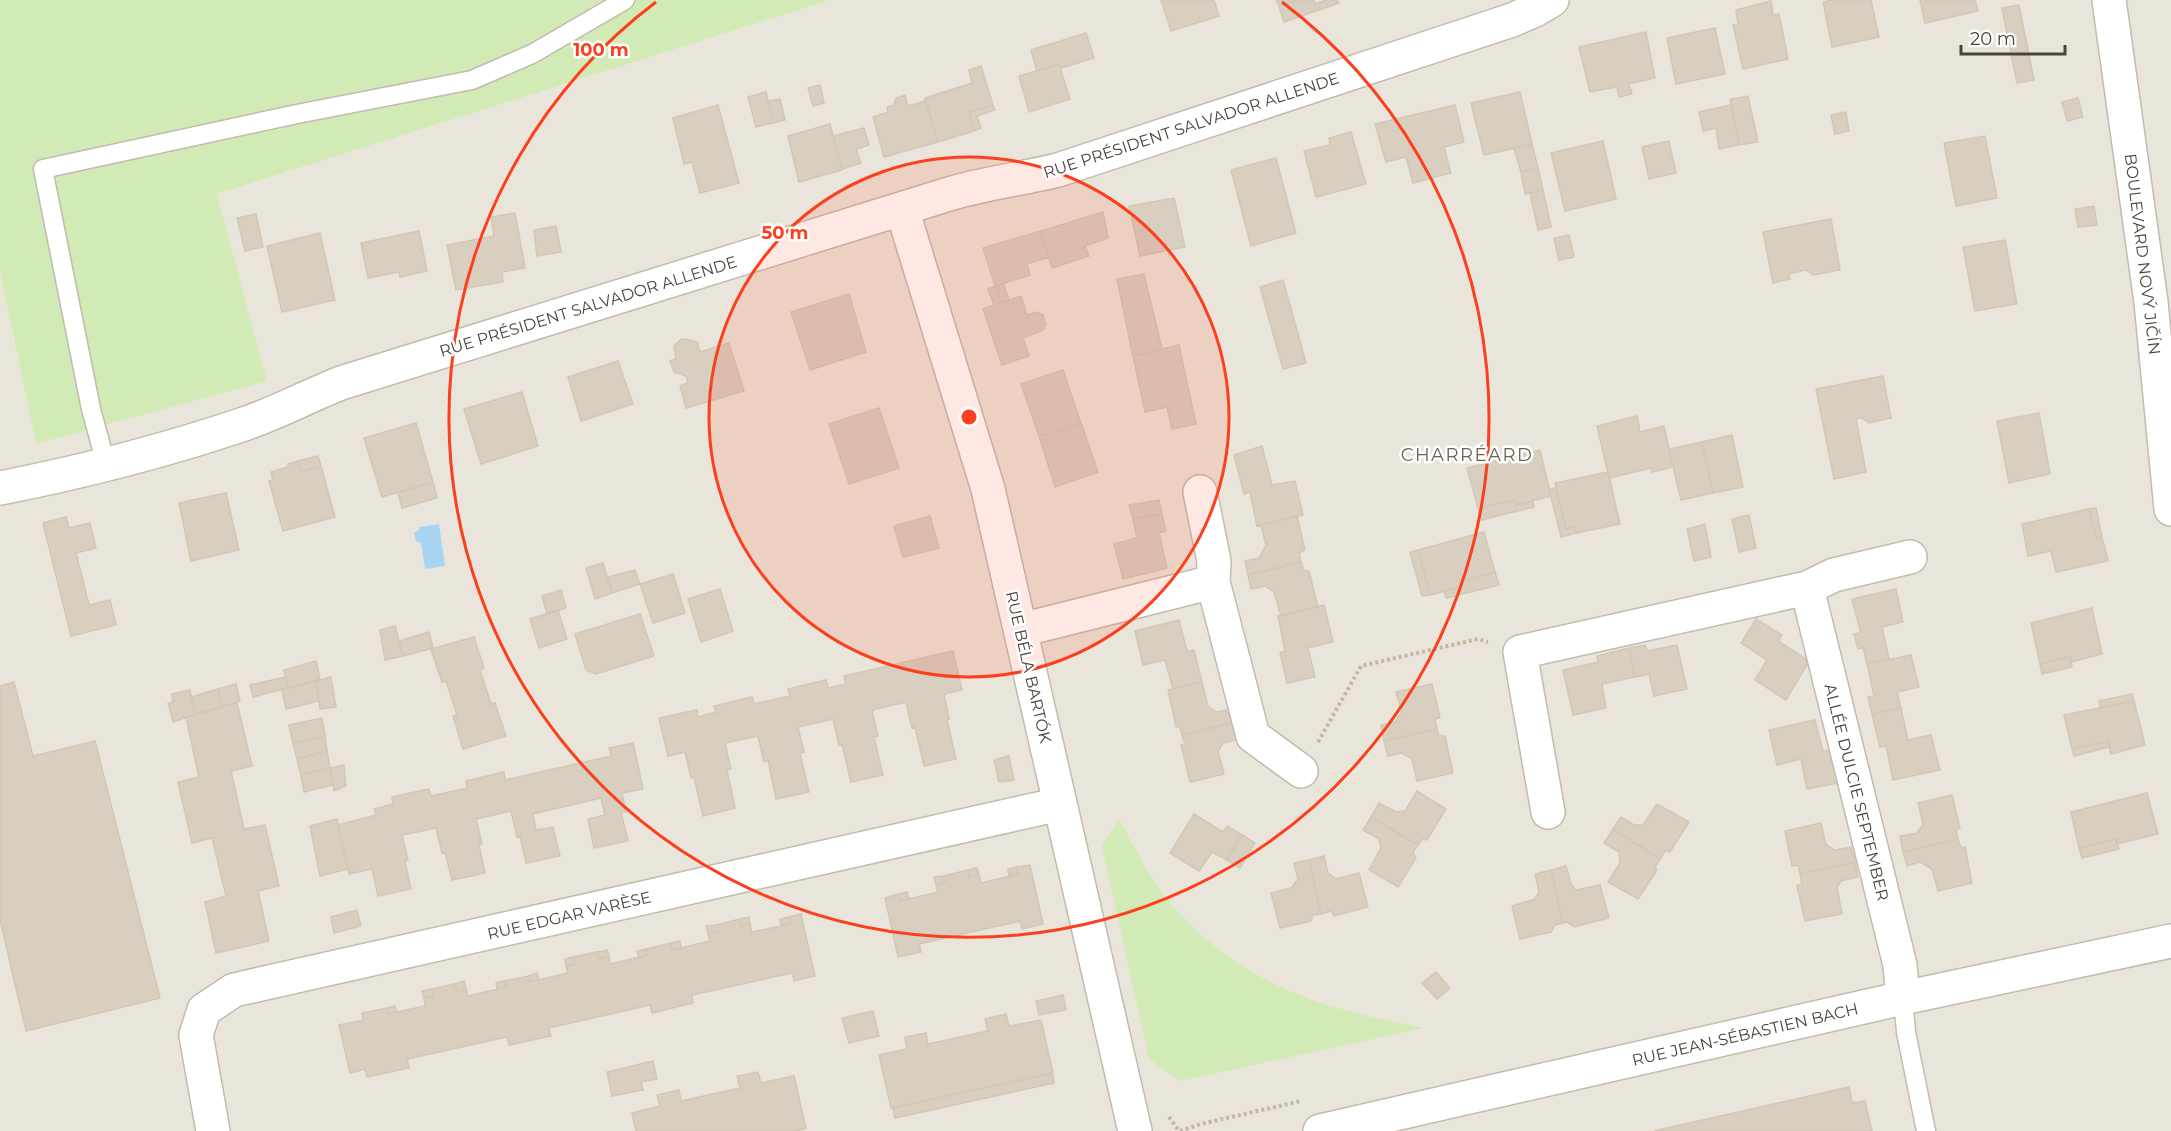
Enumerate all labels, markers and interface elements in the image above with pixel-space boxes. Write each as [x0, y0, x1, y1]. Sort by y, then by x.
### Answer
scale bar [1961, 18, 2064, 56]
text: 20 m [1970, 28, 2016, 50]
text: 100 m [573, 39, 629, 61]
street label: RUE PRÉSIDENT SALVADOR ALLENDE [1041, 69, 1342, 182]
street label: BOULEVARD NOVÝ JIČÍN [2121, 152, 2164, 356]
text: 50 m [762, 222, 808, 244]
street label: RUE PRÉSIDENT SALVADOR ALLENDE [437, 252, 739, 361]
centre of rings [959, 407, 979, 427]
district label: CHARRÉARD [1401, 444, 1533, 466]
street label: RUE BÉLA BARTÓK [1002, 589, 1055, 746]
street label: ALLÉE DULCIE SEPTEMBER [1820, 682, 1893, 903]
street label: RUE EDGAR VARÈSE [485, 887, 653, 944]
street label: RUE JEAN-SÉBASTIEN BACH [1630, 999, 1860, 1070]

